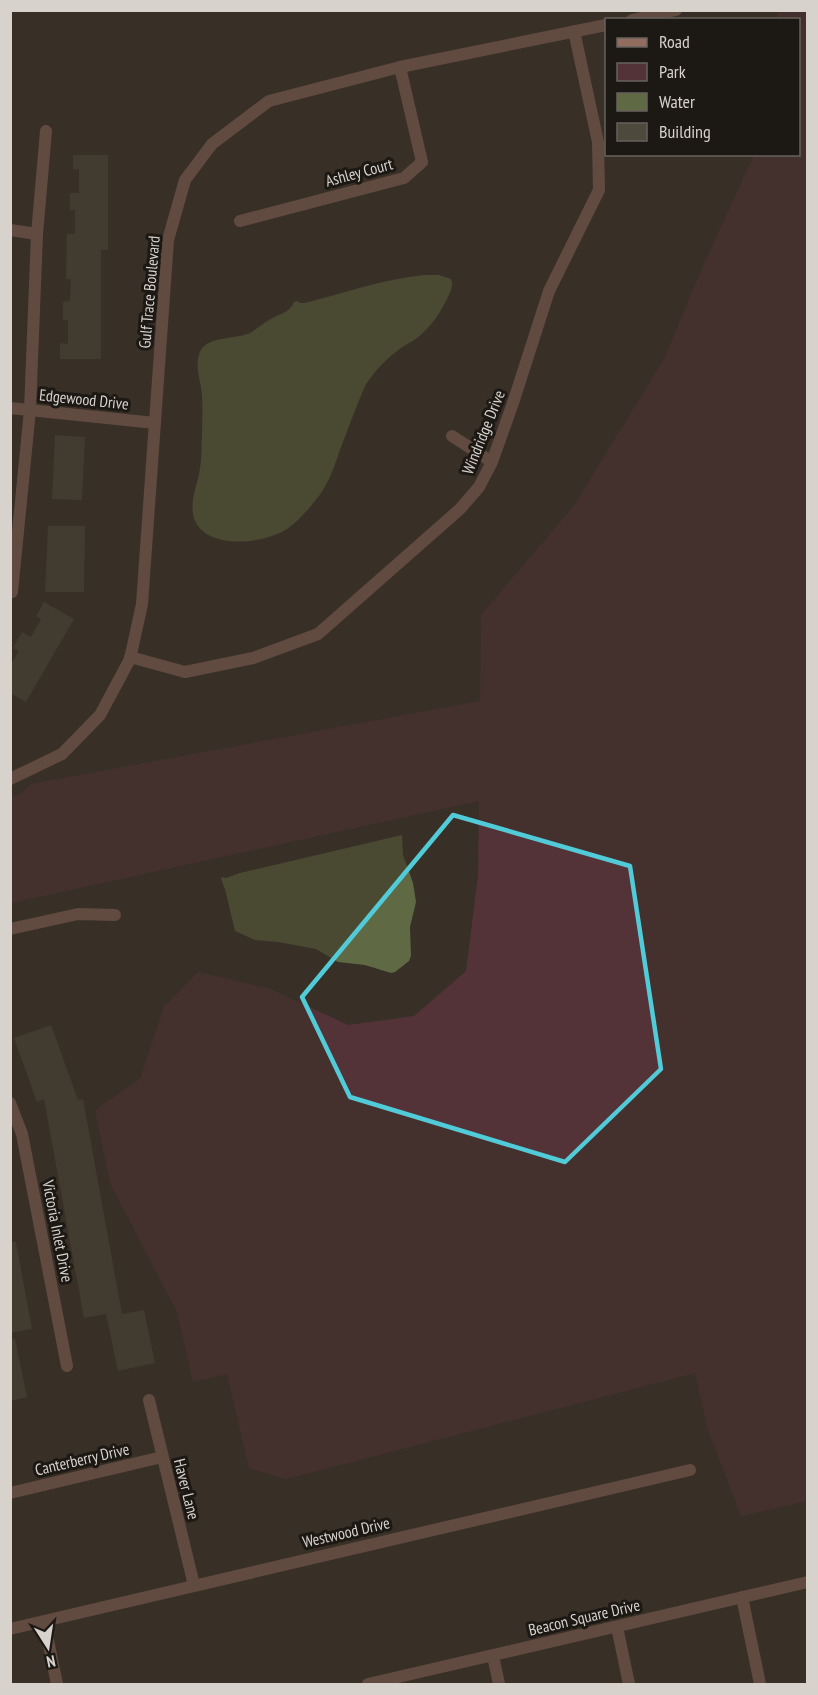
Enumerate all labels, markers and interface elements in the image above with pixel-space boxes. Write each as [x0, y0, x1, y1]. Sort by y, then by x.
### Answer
legend [605, 18, 800, 156]
text: Road [659, 30, 690, 53]
text: Park [659, 60, 686, 83]
text: Water [659, 90, 695, 113]
text: Building [659, 120, 711, 143]
street label: Ashley Court [323, 153, 395, 191]
street label: Gulf Trace Boulevard [134, 235, 164, 349]
street label: Edgewood Drive [38, 384, 130, 414]
street label: Windridge Drive [457, 387, 509, 477]
street label: Victoria Inlet Drive [38, 1177, 78, 1284]
street label: Canterberry Drive [33, 1438, 131, 1480]
street label: Haver Lane [170, 1456, 204, 1522]
street label: Westwood Drive [300, 1512, 392, 1552]
street label: Beacon Square Drive [526, 1594, 642, 1640]
north arrow [18, 1617, 78, 1677]
text: N [45, 1651, 57, 1672]

